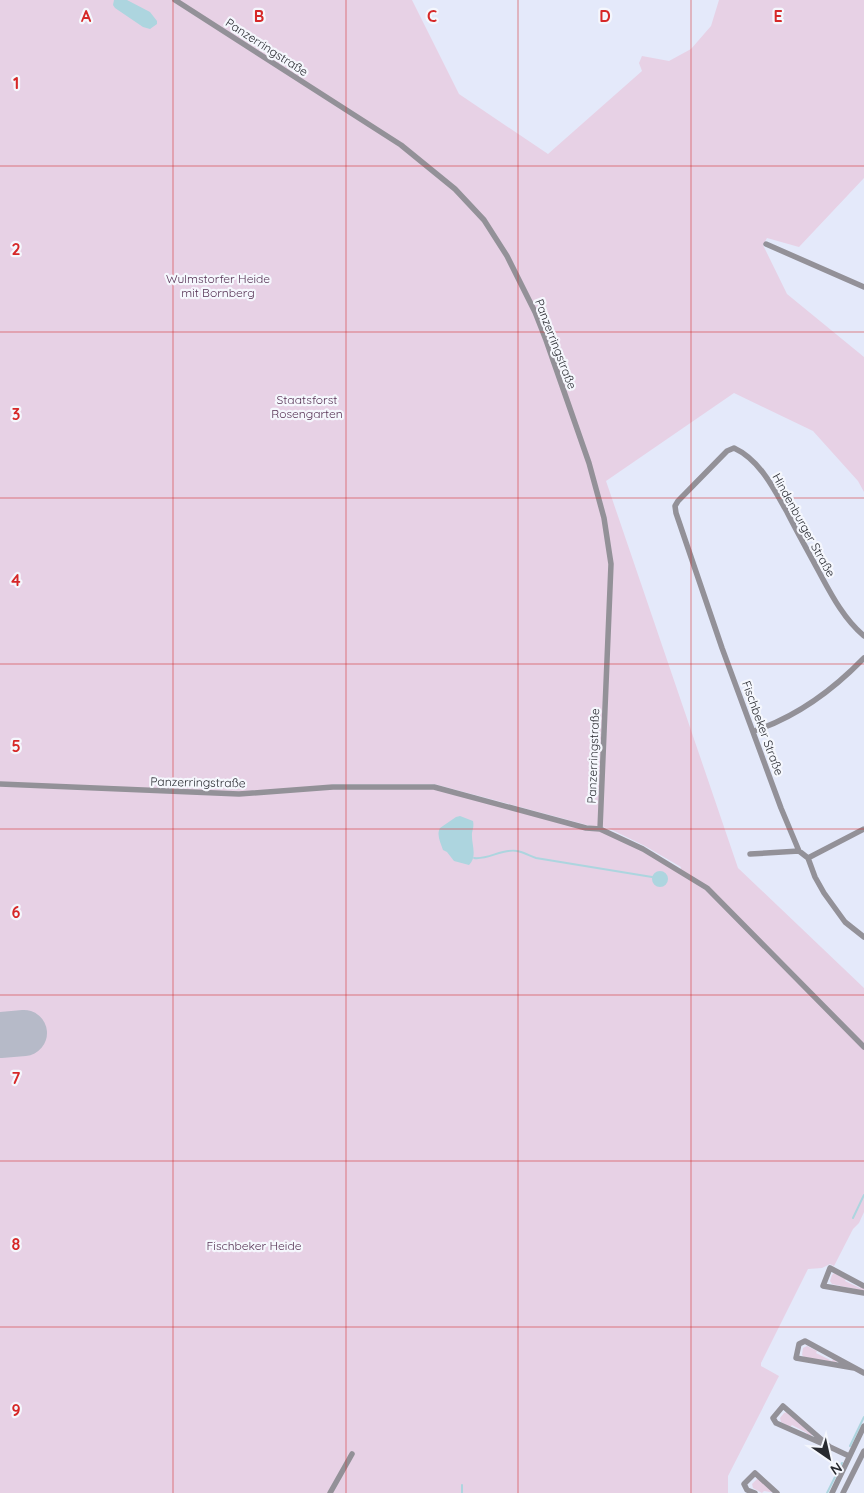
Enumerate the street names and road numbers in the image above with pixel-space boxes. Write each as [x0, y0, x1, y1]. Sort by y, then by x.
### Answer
street label: Panzerringstraße [223, 15, 311, 79]
street label: Panzerringstraße [532, 297, 580, 391]
street label: Hindenburger Straße [769, 471, 839, 580]
street label: Fischbeker Straße [739, 679, 787, 778]
street label: Panzerringstraße [584, 708, 602, 804]
street label: Panzerringstraße [150, 774, 246, 790]

